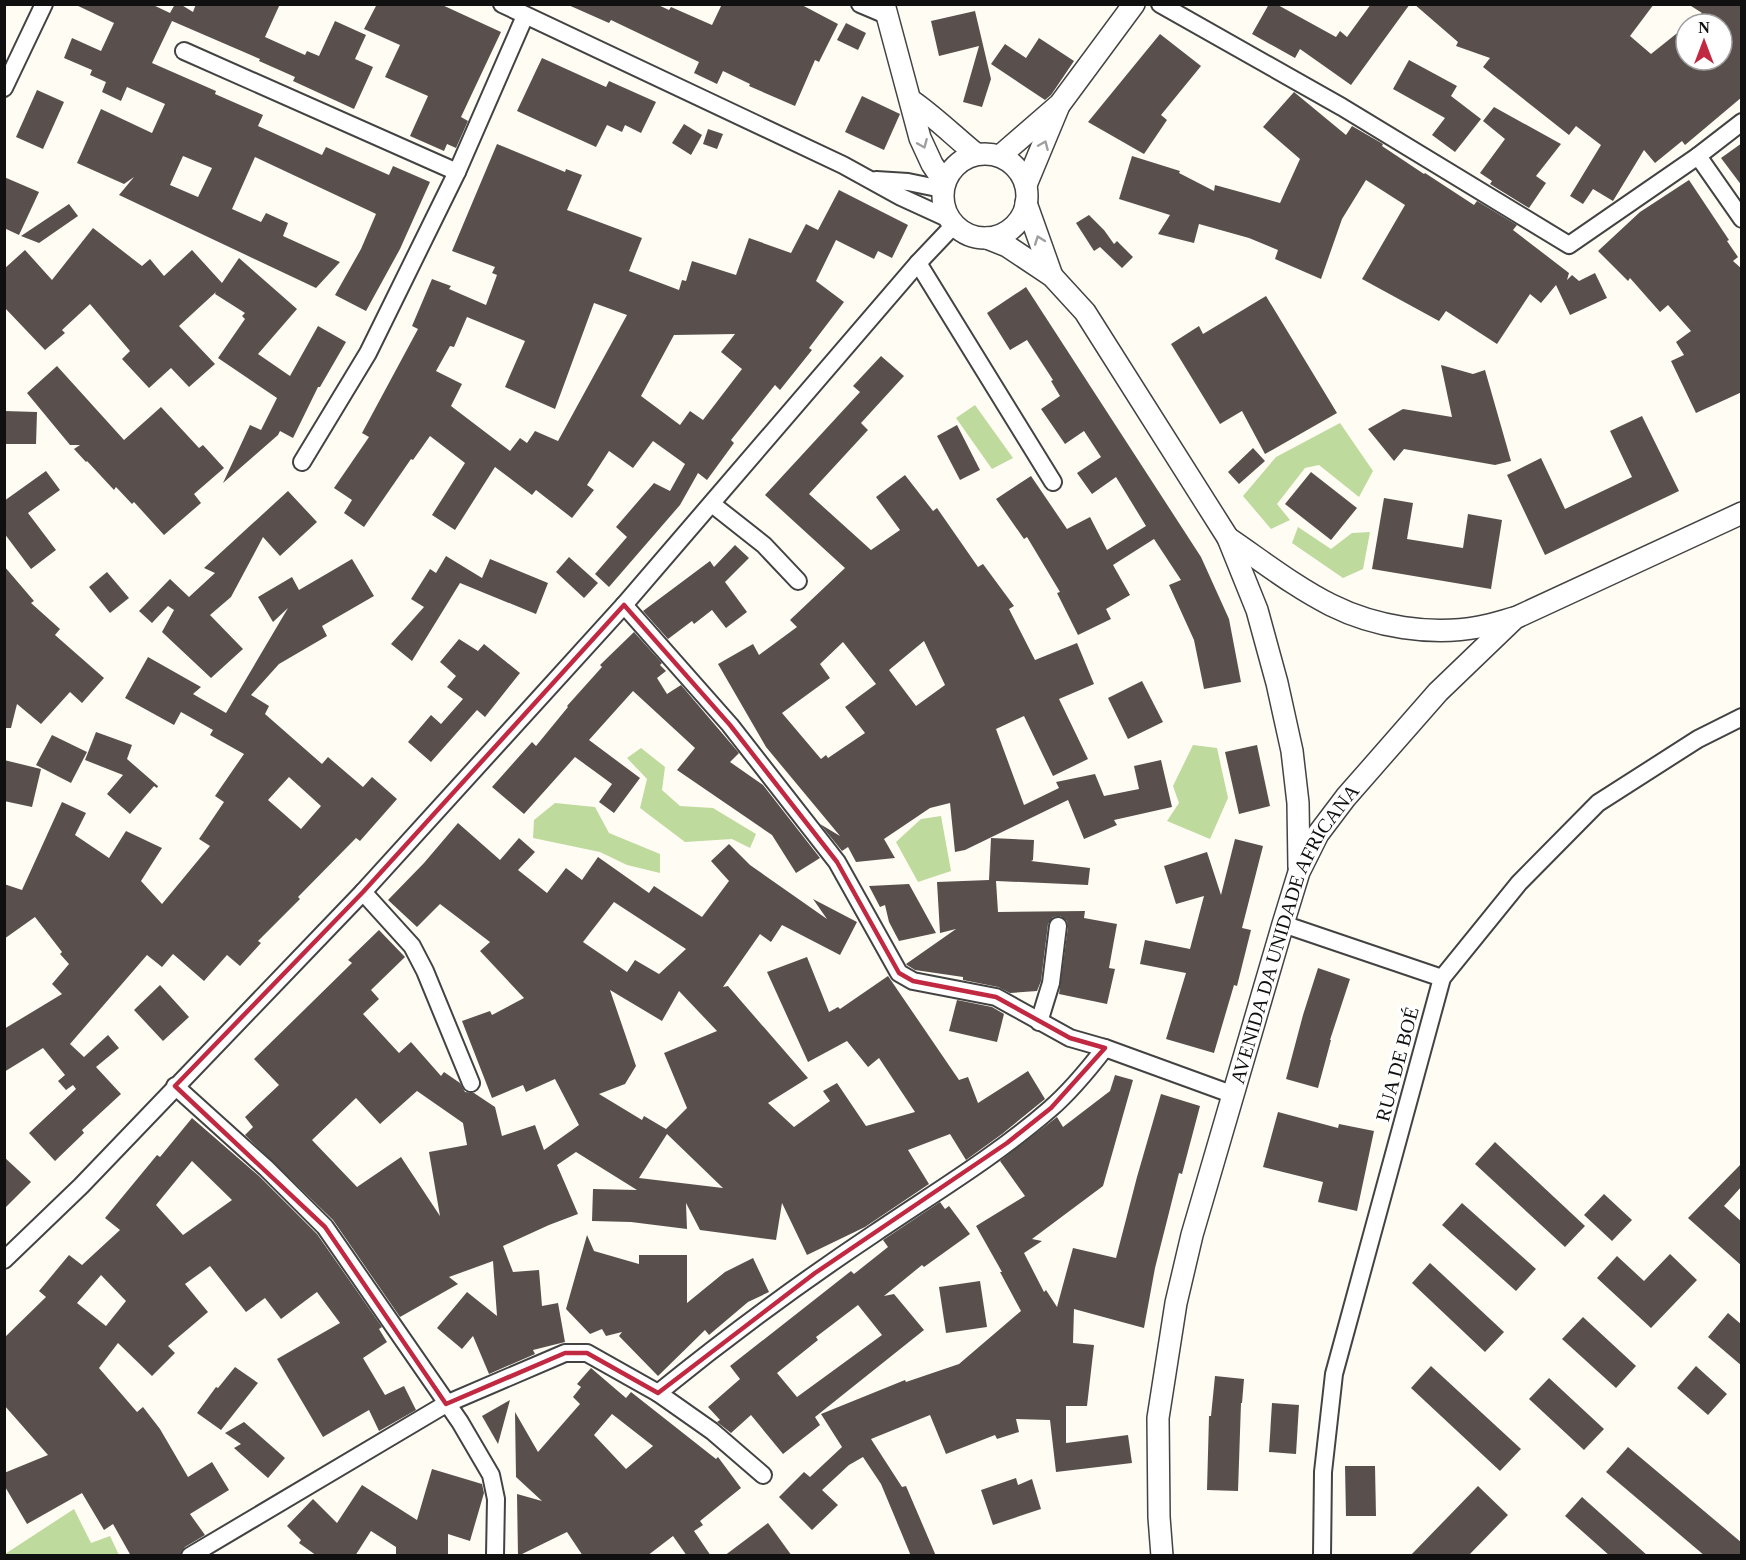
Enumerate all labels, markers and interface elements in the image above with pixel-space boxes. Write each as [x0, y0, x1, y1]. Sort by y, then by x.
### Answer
north arrow [1674, 12, 1734, 72]
text: N [1698, 19, 1710, 36]
one-way arrow [916, 137, 928, 148]
one-way arrow [1036, 140, 1048, 151]
one-way arrow [1034, 235, 1046, 246]
street label: AVENIDA DA UNIDADE AFRICANA [1226, 779, 1364, 1086]
street label: RUA DE BOÉ [1371, 1004, 1423, 1124]

